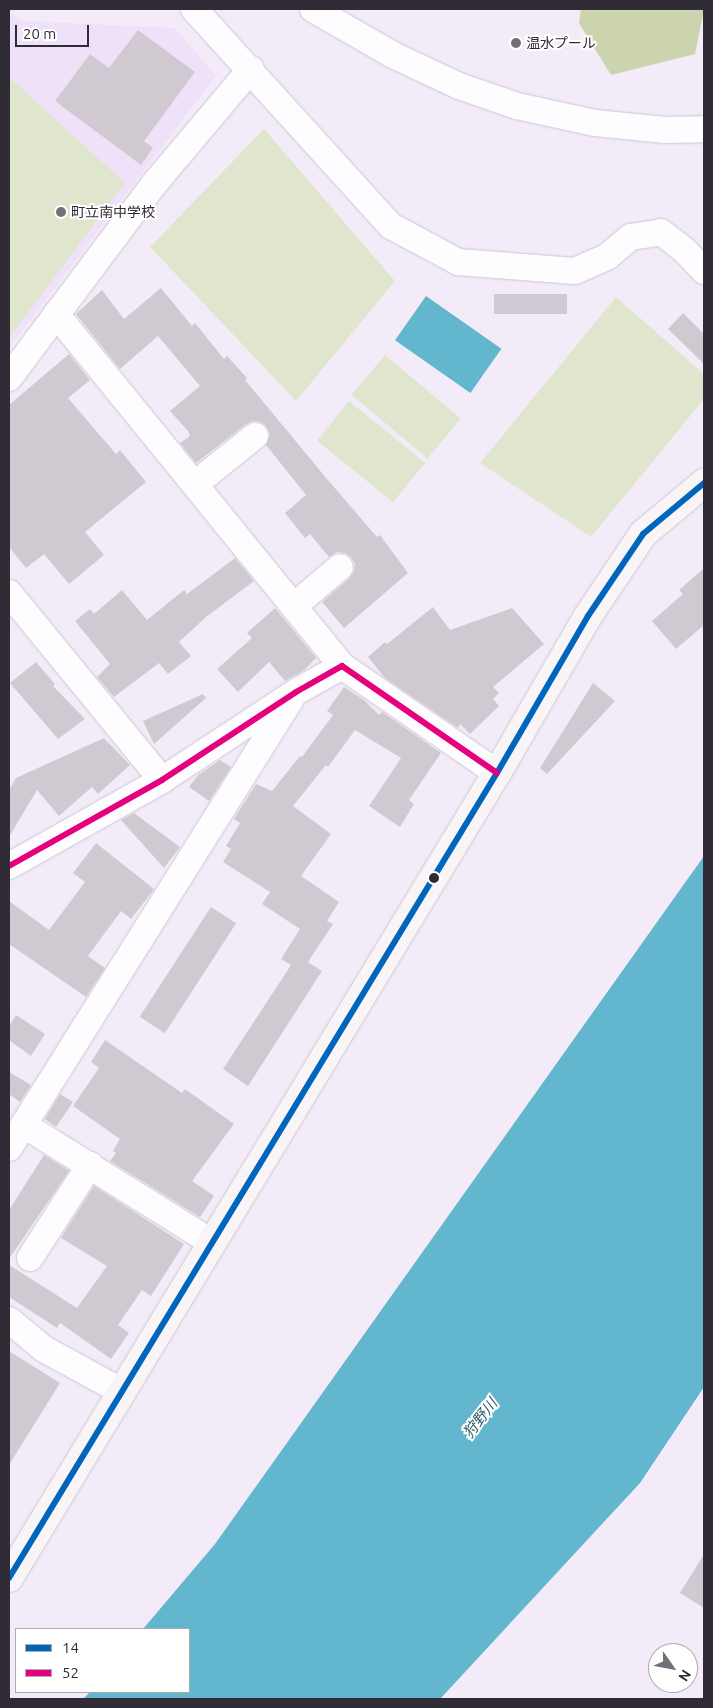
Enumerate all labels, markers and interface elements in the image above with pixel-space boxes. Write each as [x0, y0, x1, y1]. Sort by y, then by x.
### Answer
scale bar [18, 15, 91, 47]
text: 20 m [23, 25, 56, 42]
place label: 温水プール [526, 35, 596, 51]
marker: 温水プール [510, 37, 522, 49]
place label: 町立南中学校 [71, 204, 155, 220]
marker: 町立南中学校 [55, 206, 67, 218]
unlabelled marker [429, 873, 439, 883]
water label: 狩野川 [459, 1395, 501, 1441]
legend [15, 1628, 190, 1693]
text: 14 [62, 1639, 79, 1656]
north arrow [648, 1643, 698, 1693]
text: 52 [62, 1664, 79, 1681]
text: N [675, 1667, 694, 1684]

